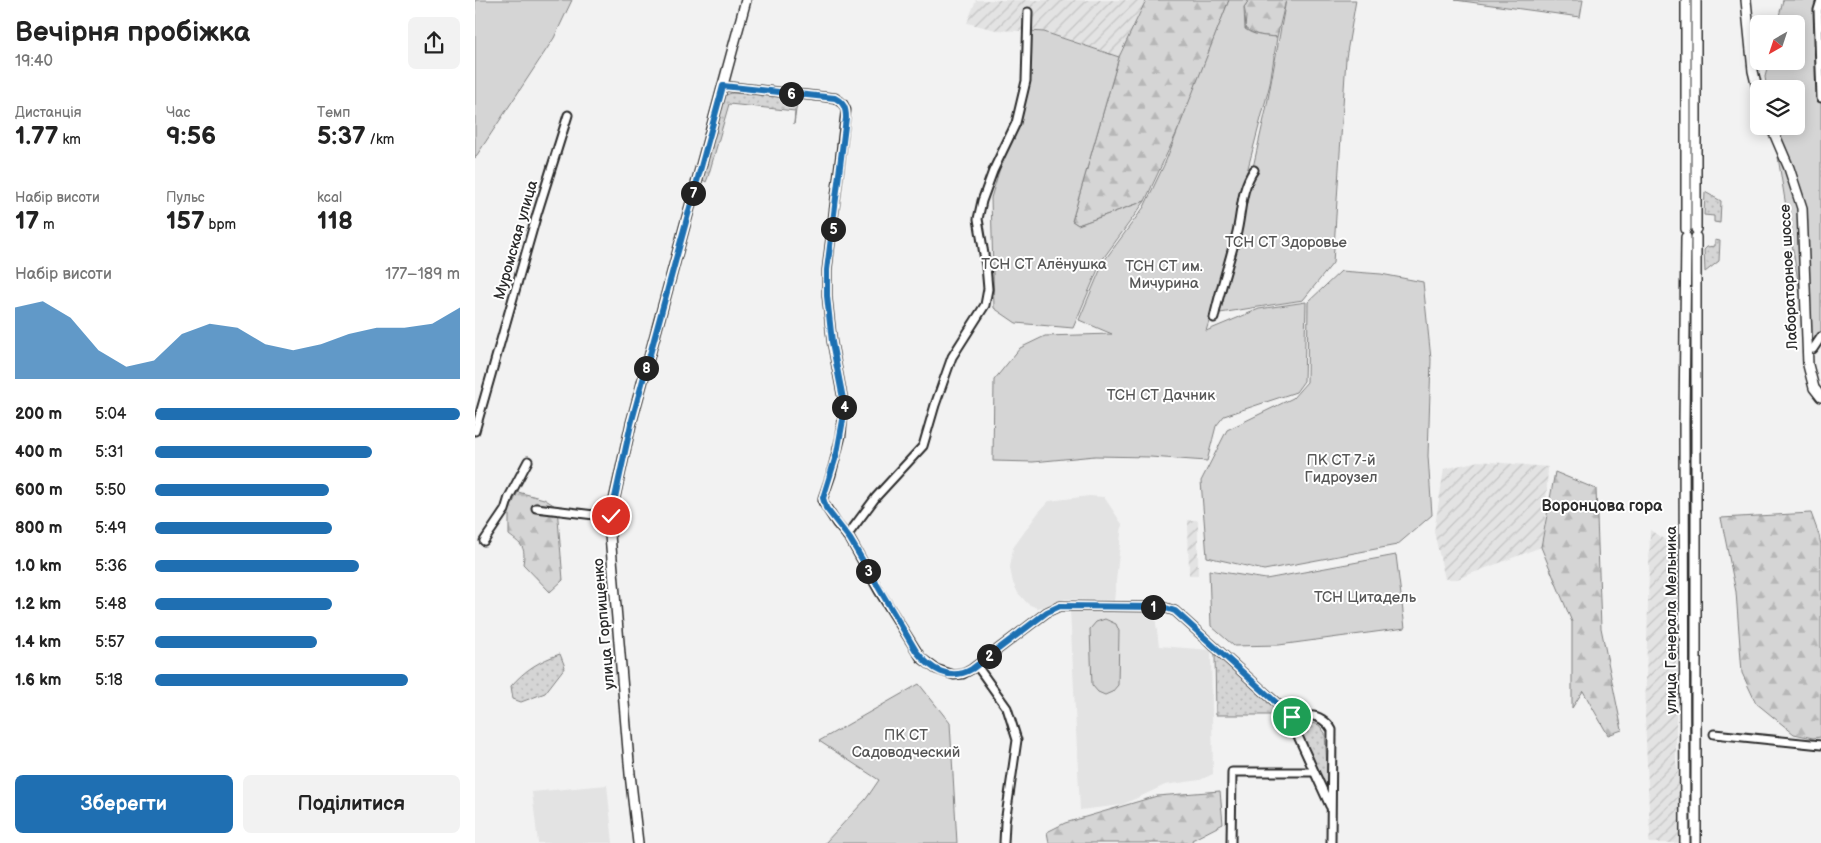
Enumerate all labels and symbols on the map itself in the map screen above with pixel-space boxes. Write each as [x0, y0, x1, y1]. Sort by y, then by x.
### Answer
north arrow [1750, 15, 1805, 70]
pin: 6 [779, 82, 803, 106]
street label: Муромская улица [490, 178, 542, 302]
pin: 7 [681, 180, 705, 206]
street label: Лабораторное шоссе [1776, 204, 1802, 351]
pin: 5 [821, 216, 845, 242]
park label: ТСН СТ Здоровье [1225, 233, 1347, 252]
park label: ТСН СТ Алёнушка [981, 255, 1107, 274]
park label: ТСН СТ им. Мичурина [1125, 257, 1203, 293]
pin: 8 [633, 356, 659, 380]
park label: ТСН СТ Дачник [1107, 386, 1215, 405]
pin: 4 [831, 394, 857, 420]
park label: ПК СТ 7-й Гидроузел [1304, 451, 1378, 487]
pin [590, 495, 632, 537]
district label: Воронцова гора [1542, 497, 1663, 516]
street label: улица Генерала Мельника [1662, 526, 1681, 714]
street label: улица Горпищенко [589, 557, 619, 691]
pin: 3 [855, 558, 881, 584]
park label: ТСН Цитадель [1314, 588, 1417, 607]
pin: 1 [1141, 594, 1165, 620]
pin: 2 [977, 644, 1001, 668]
pin [1271, 696, 1313, 738]
park label: ПК СТ Садоводческий [852, 726, 960, 762]

